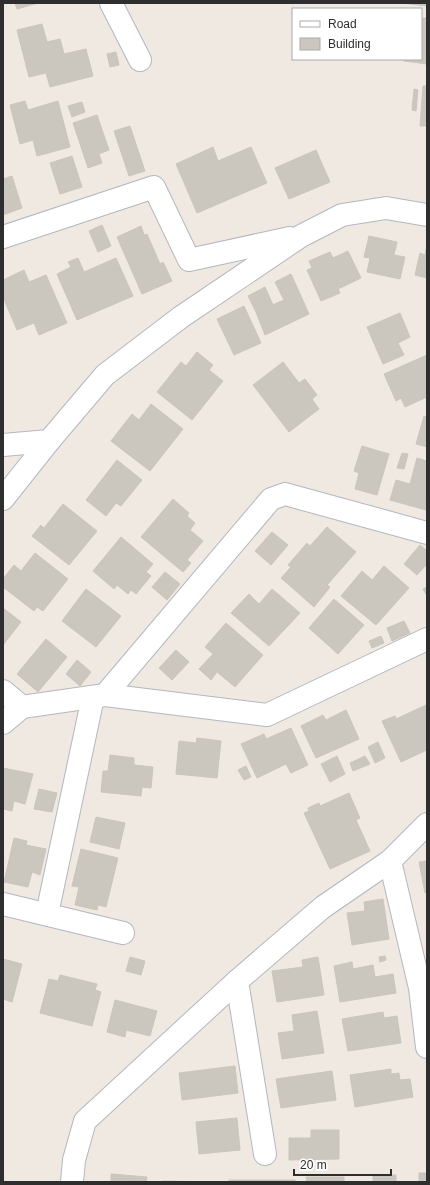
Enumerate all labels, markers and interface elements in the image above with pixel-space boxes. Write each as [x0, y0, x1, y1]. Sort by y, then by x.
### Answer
legend [292, 8, 422, 60]
text: Road [328, 17, 357, 31]
text: Building [328, 37, 371, 51]
scale bar [294, 1151, 391, 1177]
text: 20 m [300, 1158, 327, 1172]

